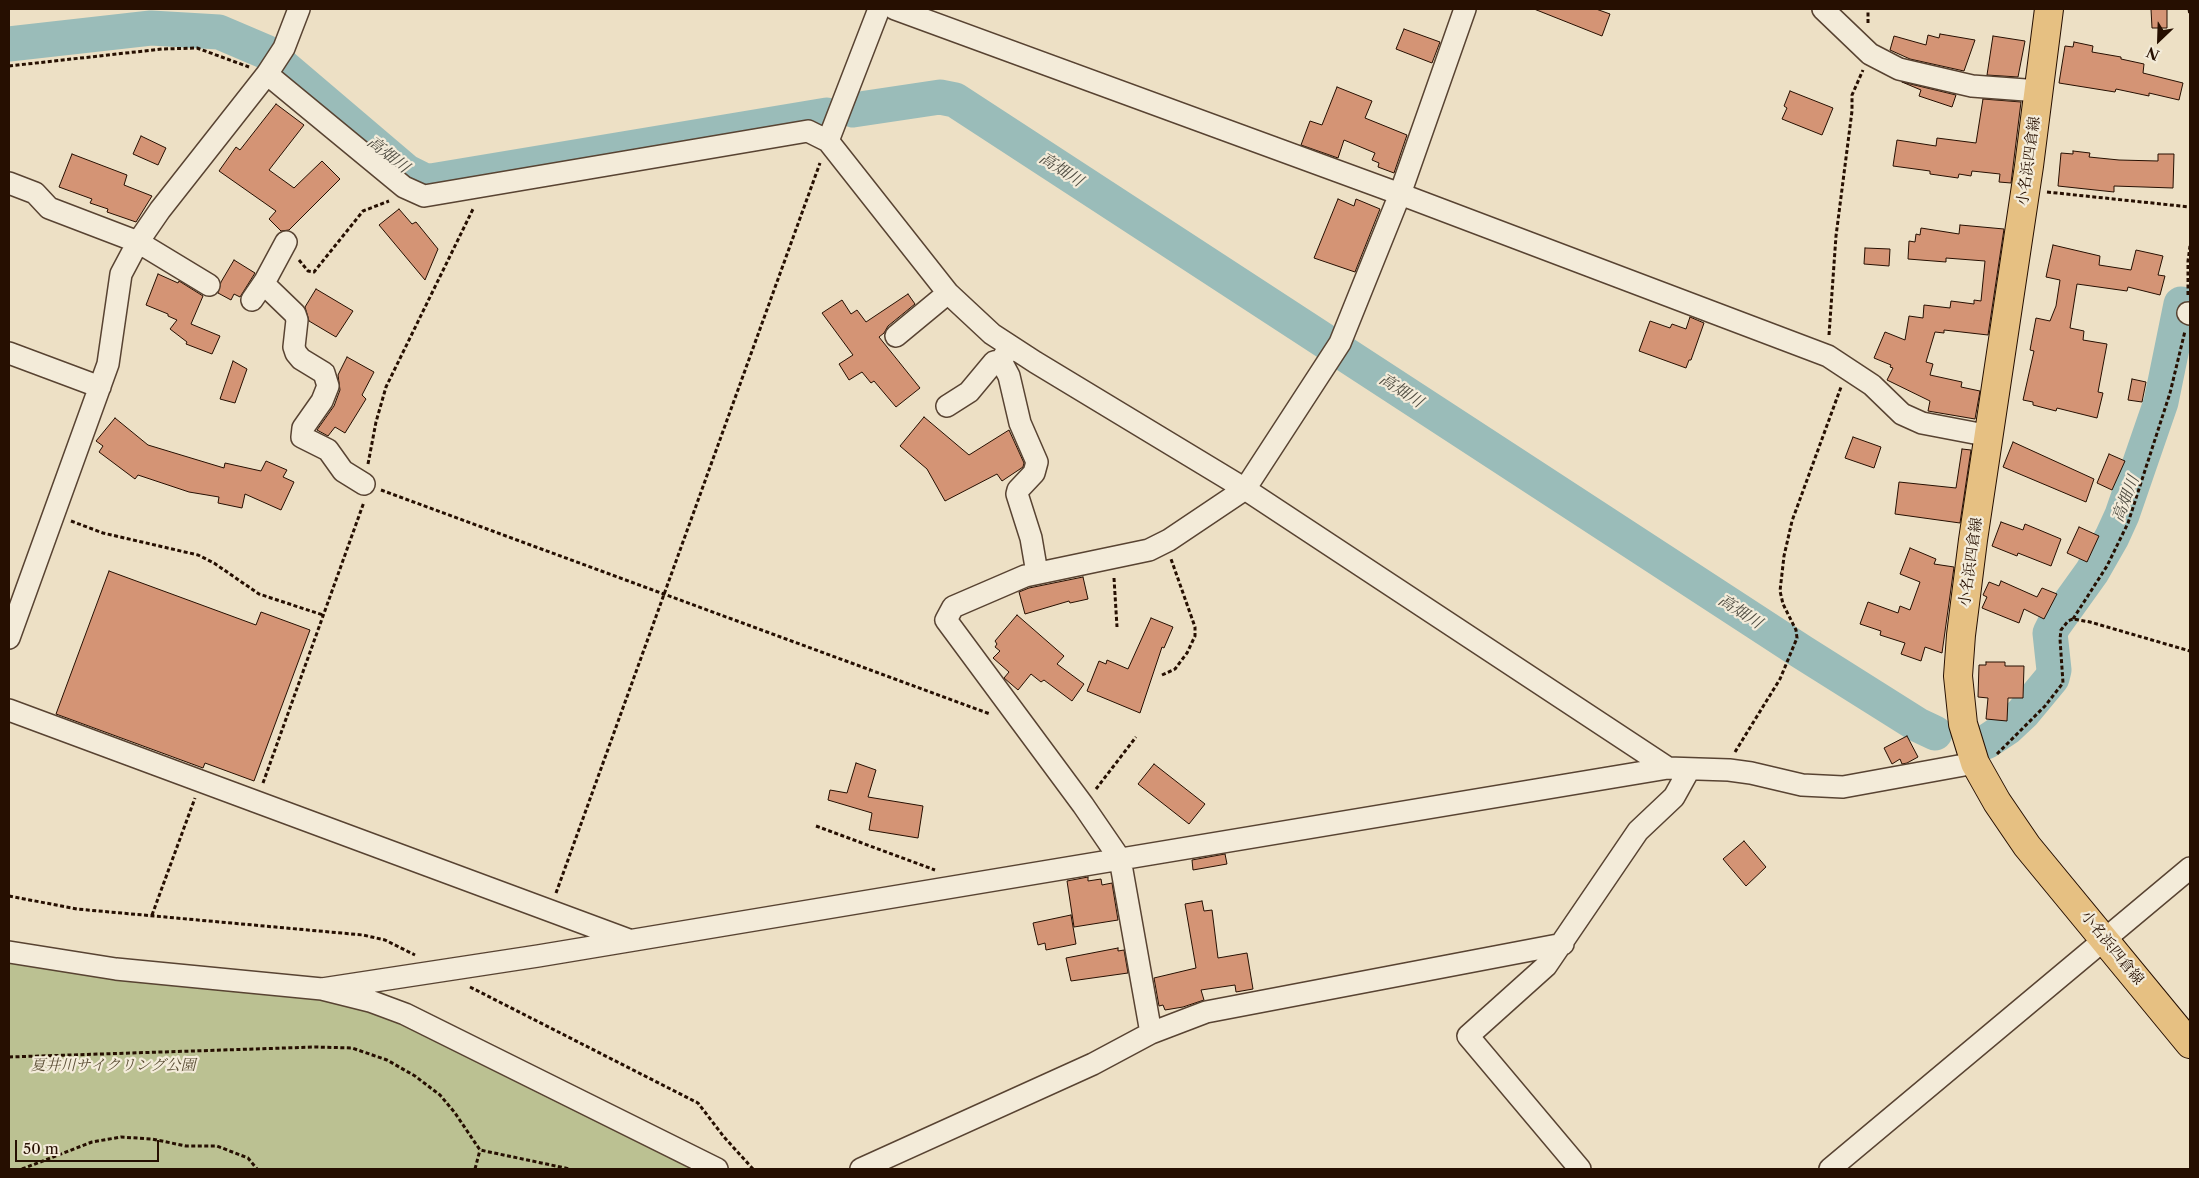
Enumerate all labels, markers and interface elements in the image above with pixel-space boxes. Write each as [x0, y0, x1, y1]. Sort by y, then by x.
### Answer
north arrow [2134, 15, 2184, 65]
text: N [2144, 43, 2162, 64]
street label: 小名浜四倉線 [2014, 115, 2044, 207]
water label: 高畑川 [363, 133, 413, 177]
water label: 高畑川 [1036, 149, 1086, 191]
water label: 高畑川 [1376, 370, 1426, 412]
water label: 高畑川 [2108, 473, 2144, 525]
street label: 小名浜四倉線 [1956, 516, 1986, 608]
water label: 高畑川 [1715, 591, 1765, 633]
street label: 小名浜四倉線 [2077, 907, 2147, 989]
park label: 夏井川サイクリング公園 [31, 1057, 195, 1075]
scale bar [18, 1130, 161, 1162]
text: 50 m [23, 1139, 59, 1158]

